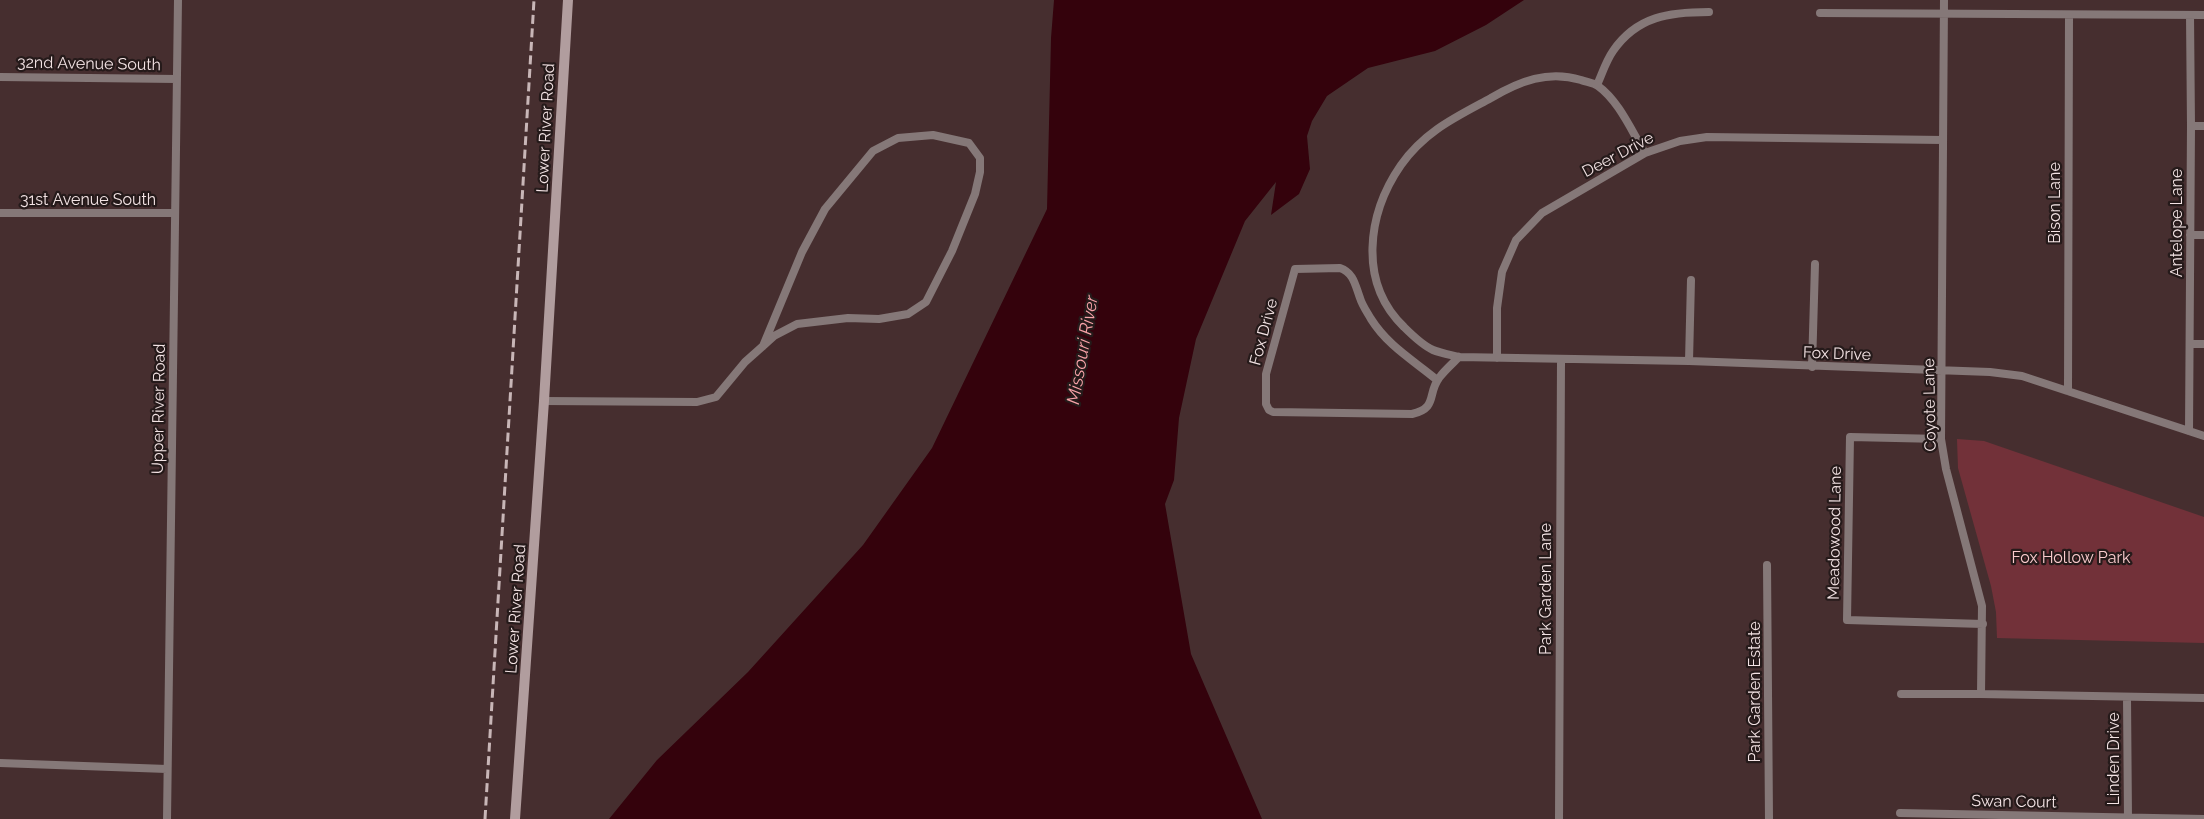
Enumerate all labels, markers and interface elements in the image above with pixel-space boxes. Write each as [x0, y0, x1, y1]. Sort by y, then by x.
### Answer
street label: 32nd Avenue South [17, 53, 161, 75]
street label: Lower River Road [533, 63, 559, 193]
street label: Deer Drive [1579, 128, 1657, 182]
street label: Bison Lane [2045, 162, 2065, 244]
street label: Antelope Lane [2167, 169, 2187, 277]
street label: 31st Avenue South [20, 190, 156, 210]
water label: Missouri River [1063, 294, 1103, 406]
street label: Fox Drive [1246, 296, 1282, 368]
street label: Fox Drive [1803, 343, 1871, 365]
street label: Upper River Road [148, 344, 170, 474]
street label: Coyote Lane [1920, 358, 1940, 452]
street label: Meadowood Lane [1824, 466, 1846, 600]
street label: Park Garden Lane [1536, 523, 1556, 655]
street label: Lower River Road [502, 544, 530, 674]
park label: Fox Hollow Park [2011, 548, 2131, 568]
street label: Park Garden Estate [1745, 621, 1765, 763]
street label: Linden Drive [2104, 712, 2124, 806]
street label: Swan Court [1971, 792, 2057, 812]

